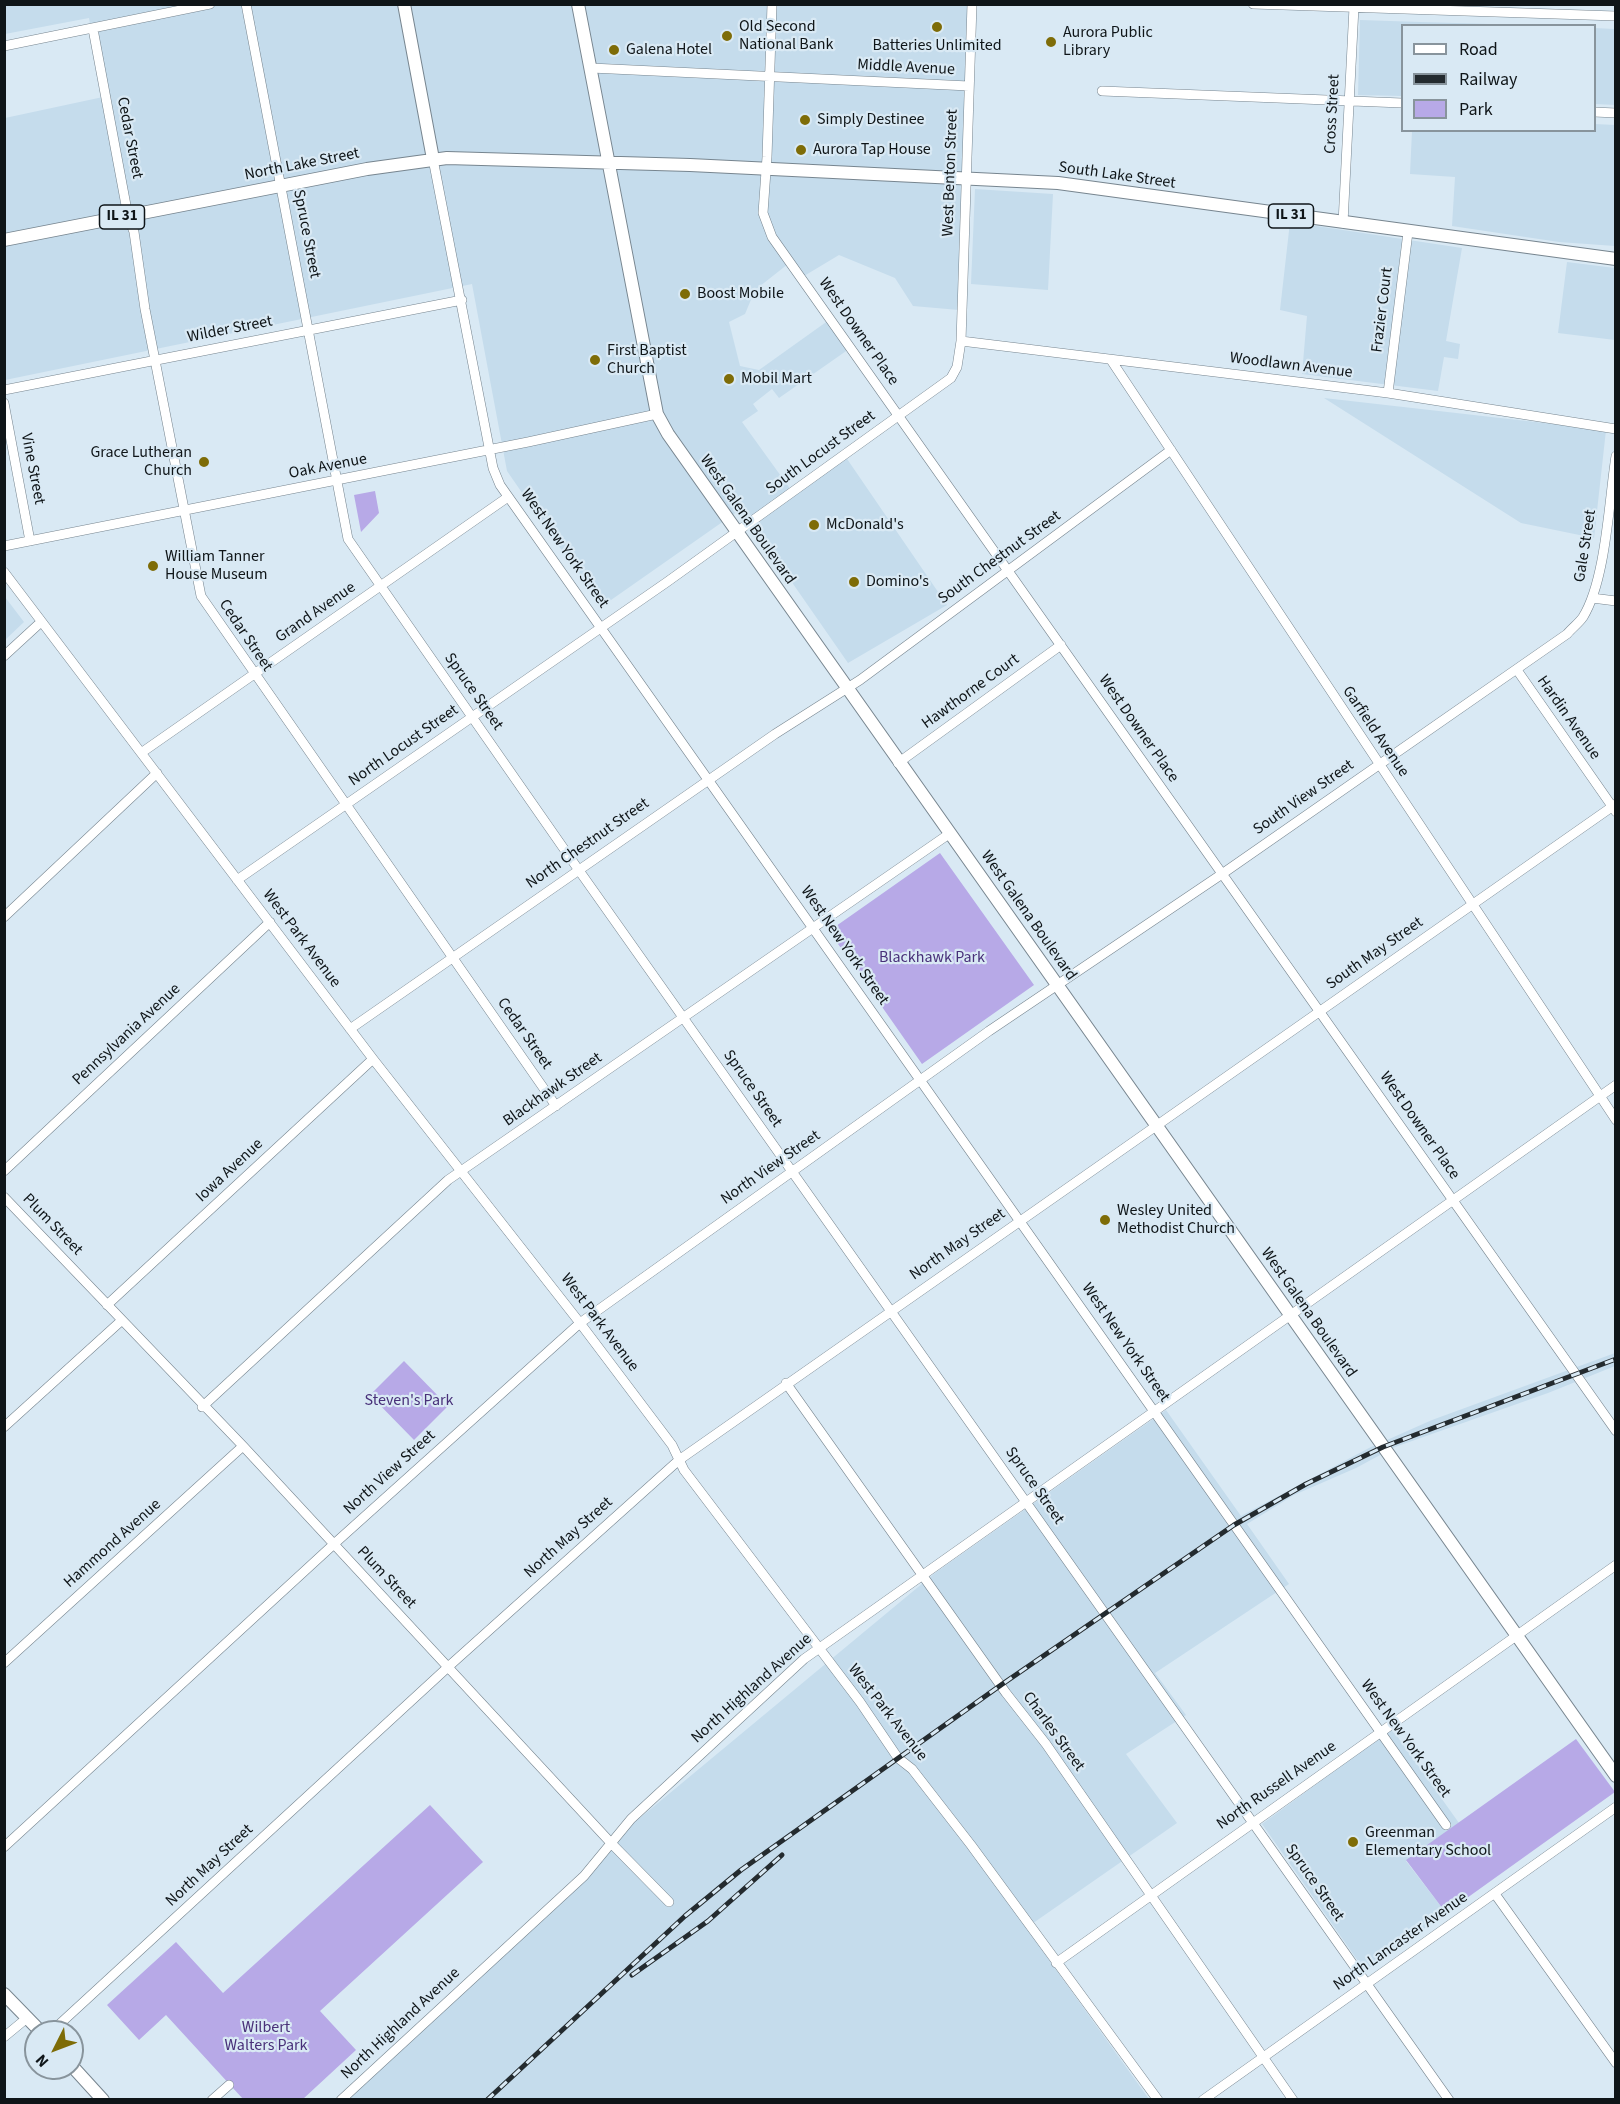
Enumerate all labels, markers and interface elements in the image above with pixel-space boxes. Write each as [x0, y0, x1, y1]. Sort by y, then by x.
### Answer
place label: Old Second National Bank [739, 17, 833, 55]
marker: Batteries Unlimited [930, 20, 944, 34]
place label: Aurora Public Library [1063, 23, 1153, 61]
legend [1401, 24, 1596, 132]
marker: Old Second National Bank [720, 29, 734, 43]
marker: Aurora Public Library [1044, 35, 1058, 49]
place label: Batteries Unlimited [872, 36, 1002, 56]
text: Road [1459, 37, 1498, 62]
place label: Galena Hotel [626, 40, 712, 60]
marker: Galena Hotel [607, 43, 621, 57]
street label: Middle Avenue [857, 56, 955, 80]
text: Railway [1459, 67, 1518, 92]
street label: Cross Street [1321, 74, 1345, 154]
street label: Cedar Street [112, 96, 146, 180]
text: Park [1459, 97, 1493, 122]
street label: West Benton Street [939, 109, 963, 237]
place label: Simply Destinee [817, 110, 925, 130]
marker: Simply Destinee [798, 113, 812, 127]
place label: Aurora Tap House [813, 140, 931, 160]
marker: Aurora Tap House [794, 143, 808, 157]
street label: North Lake Street [243, 144, 361, 186]
street label: South Lake Street [1057, 158, 1177, 194]
street label: Spruce Street [288, 188, 324, 280]
road number: IL 31 [1268, 204, 1314, 228]
road number: IL 31 [100, 205, 144, 229]
street label: Frazier Court [1368, 266, 1398, 354]
street label: West Downer Place [814, 274, 902, 390]
place label: Boost Mobile [697, 284, 784, 304]
marker: Boost Mobile [678, 287, 692, 301]
street label: Wilder Street [186, 312, 274, 348]
place label: First Baptist Church [607, 341, 687, 379]
street label: Woodlawn Avenue [1228, 349, 1354, 383]
marker: First Baptist Church [588, 353, 602, 367]
place label: Mobil Mart [741, 369, 812, 389]
marker: Mobil Mart [722, 372, 736, 386]
street label: South Locust Street [763, 407, 879, 499]
street label: Vine Street [16, 432, 48, 506]
place label: Grace Lutheran Church [90, 443, 192, 481]
street label: Oak Avenue [287, 450, 369, 484]
street label: West Galena Boulevard [695, 451, 799, 589]
marker: Grace Lutheran Church [197, 455, 211, 469]
street label: West New York Street [516, 486, 612, 612]
street label: South Chestnut Street [935, 507, 1065, 609]
street label: Gale Street [1571, 508, 1601, 584]
place label: McDonald's [826, 515, 904, 535]
marker: McDonald's [807, 518, 821, 532]
place label: William Tanner House Museum [165, 547, 268, 585]
marker: William Tanner House Museum [146, 559, 160, 573]
place label: Domino's [866, 572, 929, 592]
marker: Domino's [847, 575, 861, 589]
street label: Grand Avenue [272, 578, 360, 648]
street label: Cedar Street [214, 596, 276, 676]
street label: Spruce Street [439, 650, 507, 734]
street label: Hawthorne Court [919, 650, 1023, 734]
street label: West Downer Place [1094, 671, 1182, 787]
street label: Hardin Avenue [1532, 672, 1604, 764]
street label: Garfield Avenue [1338, 683, 1412, 781]
street label: North Locust Street [346, 701, 462, 791]
street label: South View Street [1250, 756, 1358, 840]
street label: North Chestnut Street [523, 794, 653, 894]
street label: West Galena Boulevard [976, 847, 1080, 985]
street label: West New York Street [796, 883, 892, 1009]
street label: West Park Avenue [258, 886, 344, 992]
street label: South May Street [1323, 914, 1427, 994]
park label: Blackhawk Park [879, 948, 985, 968]
street label: Pennsylvania Avenue [69, 980, 185, 1090]
street label: Cedar Street [492, 995, 556, 1073]
street label: Spruce Street [718, 1047, 786, 1131]
street label: Blackhawk Street [500, 1049, 606, 1131]
street label: West Downer Place [1375, 1068, 1463, 1184]
street label: North View Street [718, 1127, 824, 1209]
street label: Iowa Avenue [192, 1135, 268, 1207]
street label: Plum Street [18, 1190, 86, 1260]
place label: Wesley United Methodist Church [1117, 1201, 1235, 1239]
street label: North May Street [906, 1205, 1010, 1285]
marker: Wesley United Methodist Church [1098, 1213, 1112, 1227]
street label: West Galena Boulevard [1256, 1244, 1360, 1382]
street label: West Park Avenue [556, 1270, 642, 1376]
street label: West New York Street [1077, 1280, 1173, 1406]
park label: Steven's Park [365, 1391, 453, 1411]
street label: North View Street [340, 1427, 440, 1519]
street label: Spruce Street [1000, 1444, 1068, 1528]
street label: North May Street [521, 1493, 617, 1583]
street label: Hammond Avenue [61, 1495, 165, 1593]
street label: Plum Street [352, 1543, 420, 1613]
street label: North Highland Avenue [688, 1630, 816, 1748]
street label: West Park Avenue [843, 1661, 931, 1765]
street label: West New York Street [1356, 1676, 1454, 1802]
street label: Charles Street [1018, 1689, 1088, 1775]
street label: North Russell Avenue [1213, 1737, 1341, 1835]
street label: North May Street [162, 1821, 258, 1911]
place label: Greenman Elementary School [1365, 1823, 1491, 1861]
marker: Greenman Elementary School [1346, 1835, 1360, 1849]
street label: Spruce Street [1280, 1841, 1348, 1925]
street label: North Lancaster Avenue [1330, 1888, 1472, 1996]
street label: North Highland Avenue [338, 1964, 464, 2084]
park label: Wilbert Walters Park [225, 2018, 307, 2056]
north arrow [24, 2020, 84, 2080]
text: N [30, 2049, 54, 2072]

